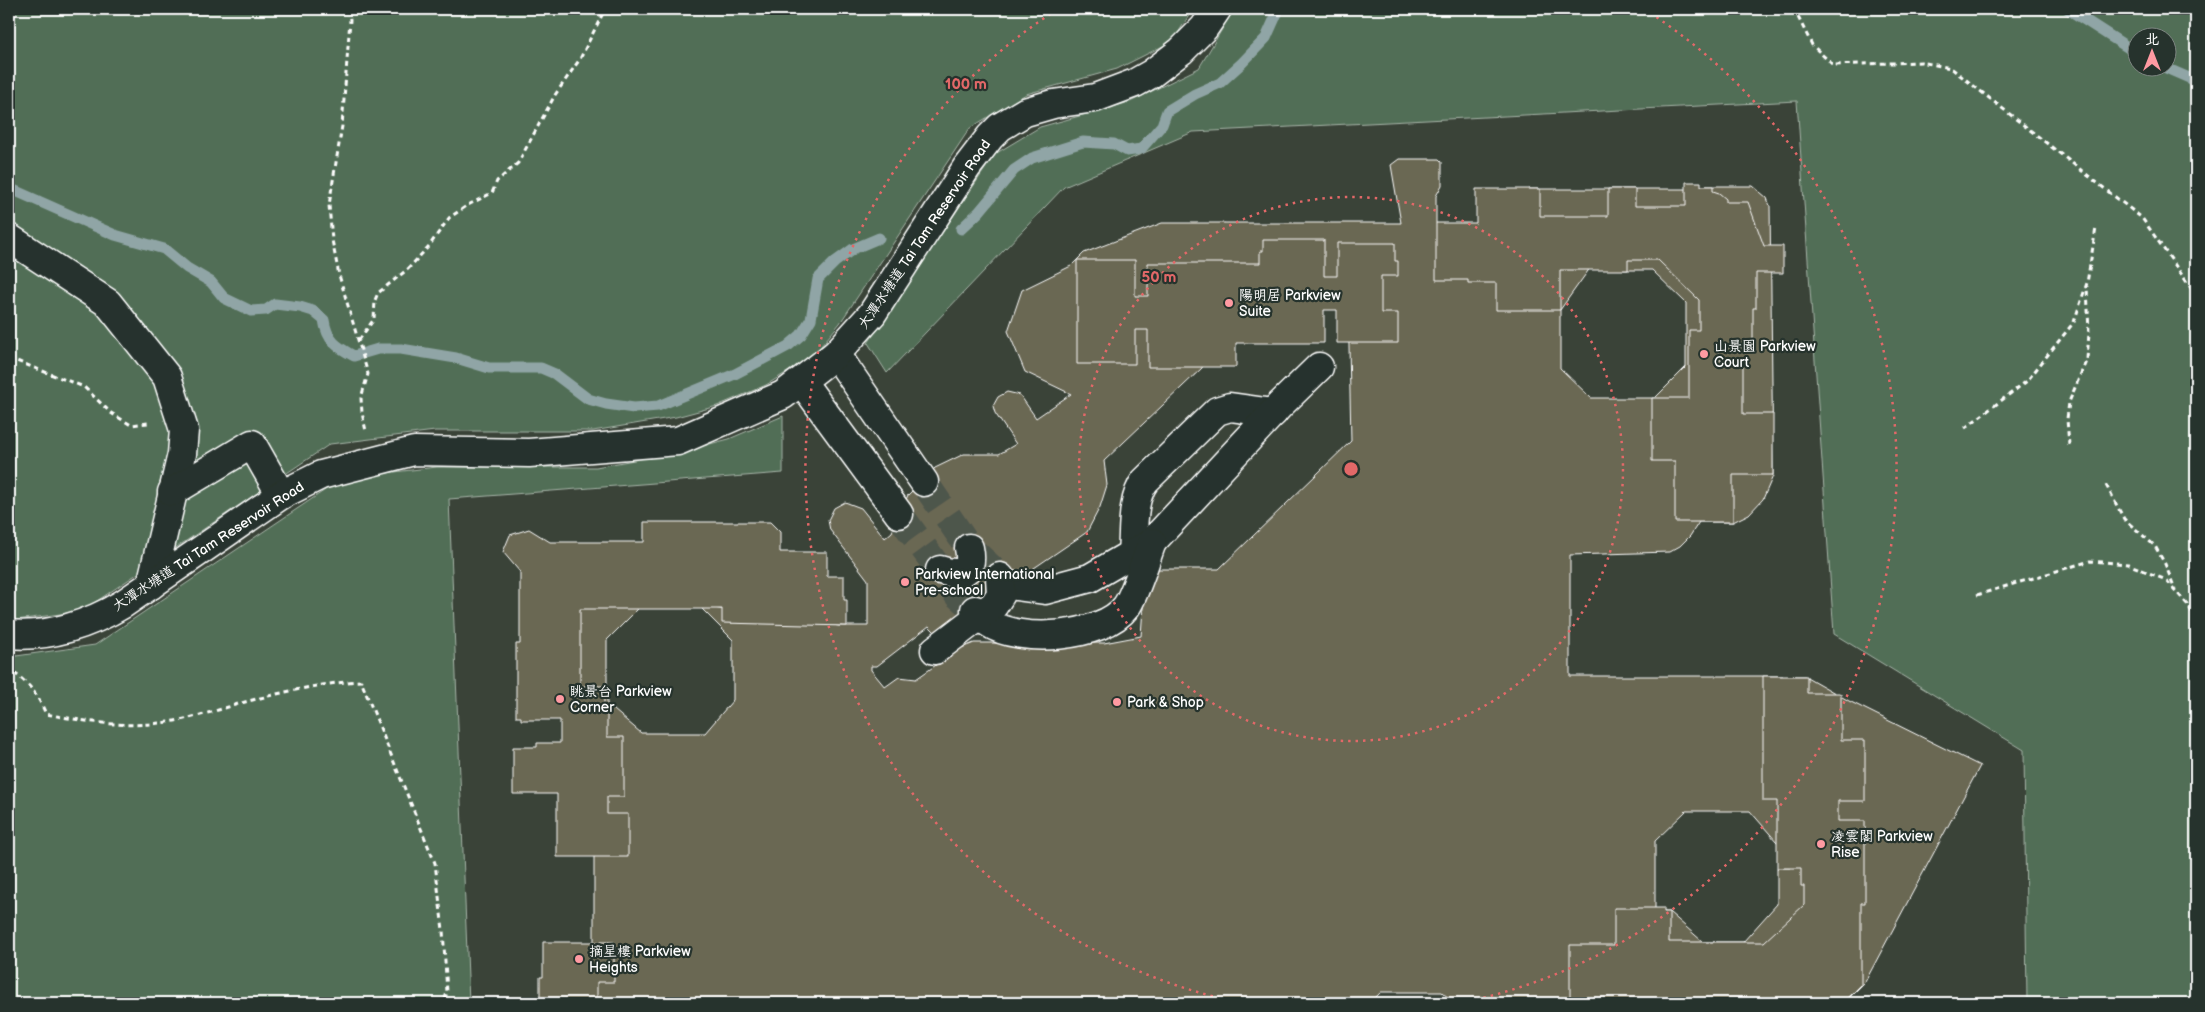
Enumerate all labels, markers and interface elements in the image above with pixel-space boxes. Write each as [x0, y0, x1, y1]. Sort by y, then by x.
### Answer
north arrow [2128, 28, 2178, 78]
text: 北 [2145, 31, 2159, 48]
text: 100 m [945, 75, 987, 94]
street label: 大潭水塘道 Tai Tam Reservoir Road [855, 136, 994, 332]
text: 50 m [1142, 268, 1177, 287]
place label: 陽明居 Parkview Suite [1239, 287, 1341, 320]
marker: 陽明居 Parkview Suite [1223, 297, 1235, 309]
place label: 山景園 Parkview Court [1714, 338, 1816, 371]
marker: 山景園 Parkview Court [1698, 348, 1710, 360]
centre of rings [1342, 460, 1360, 478]
street label: 大潭水塘道 Tai Tam Reservoir Road [109, 478, 307, 615]
place label: Parkview International Pre-school [915, 566, 1054, 599]
marker: Parkview International Pre-school [899, 576, 911, 588]
place label: 眺景台 Parkview Corner [570, 683, 672, 716]
marker: 眺景台 Parkview Corner [554, 693, 566, 705]
place label: Park & Shop [1127, 694, 1204, 711]
marker: Park & Shop [1111, 696, 1123, 708]
place label: 凌雲閣 Parkview Rise [1831, 828, 1933, 861]
marker: 凌雲閣 Parkview Rise [1815, 838, 1827, 850]
place label: 摘星樓 Parkview Heights [589, 943, 691, 976]
marker: 摘星樓 Parkview Heights [573, 953, 585, 965]

